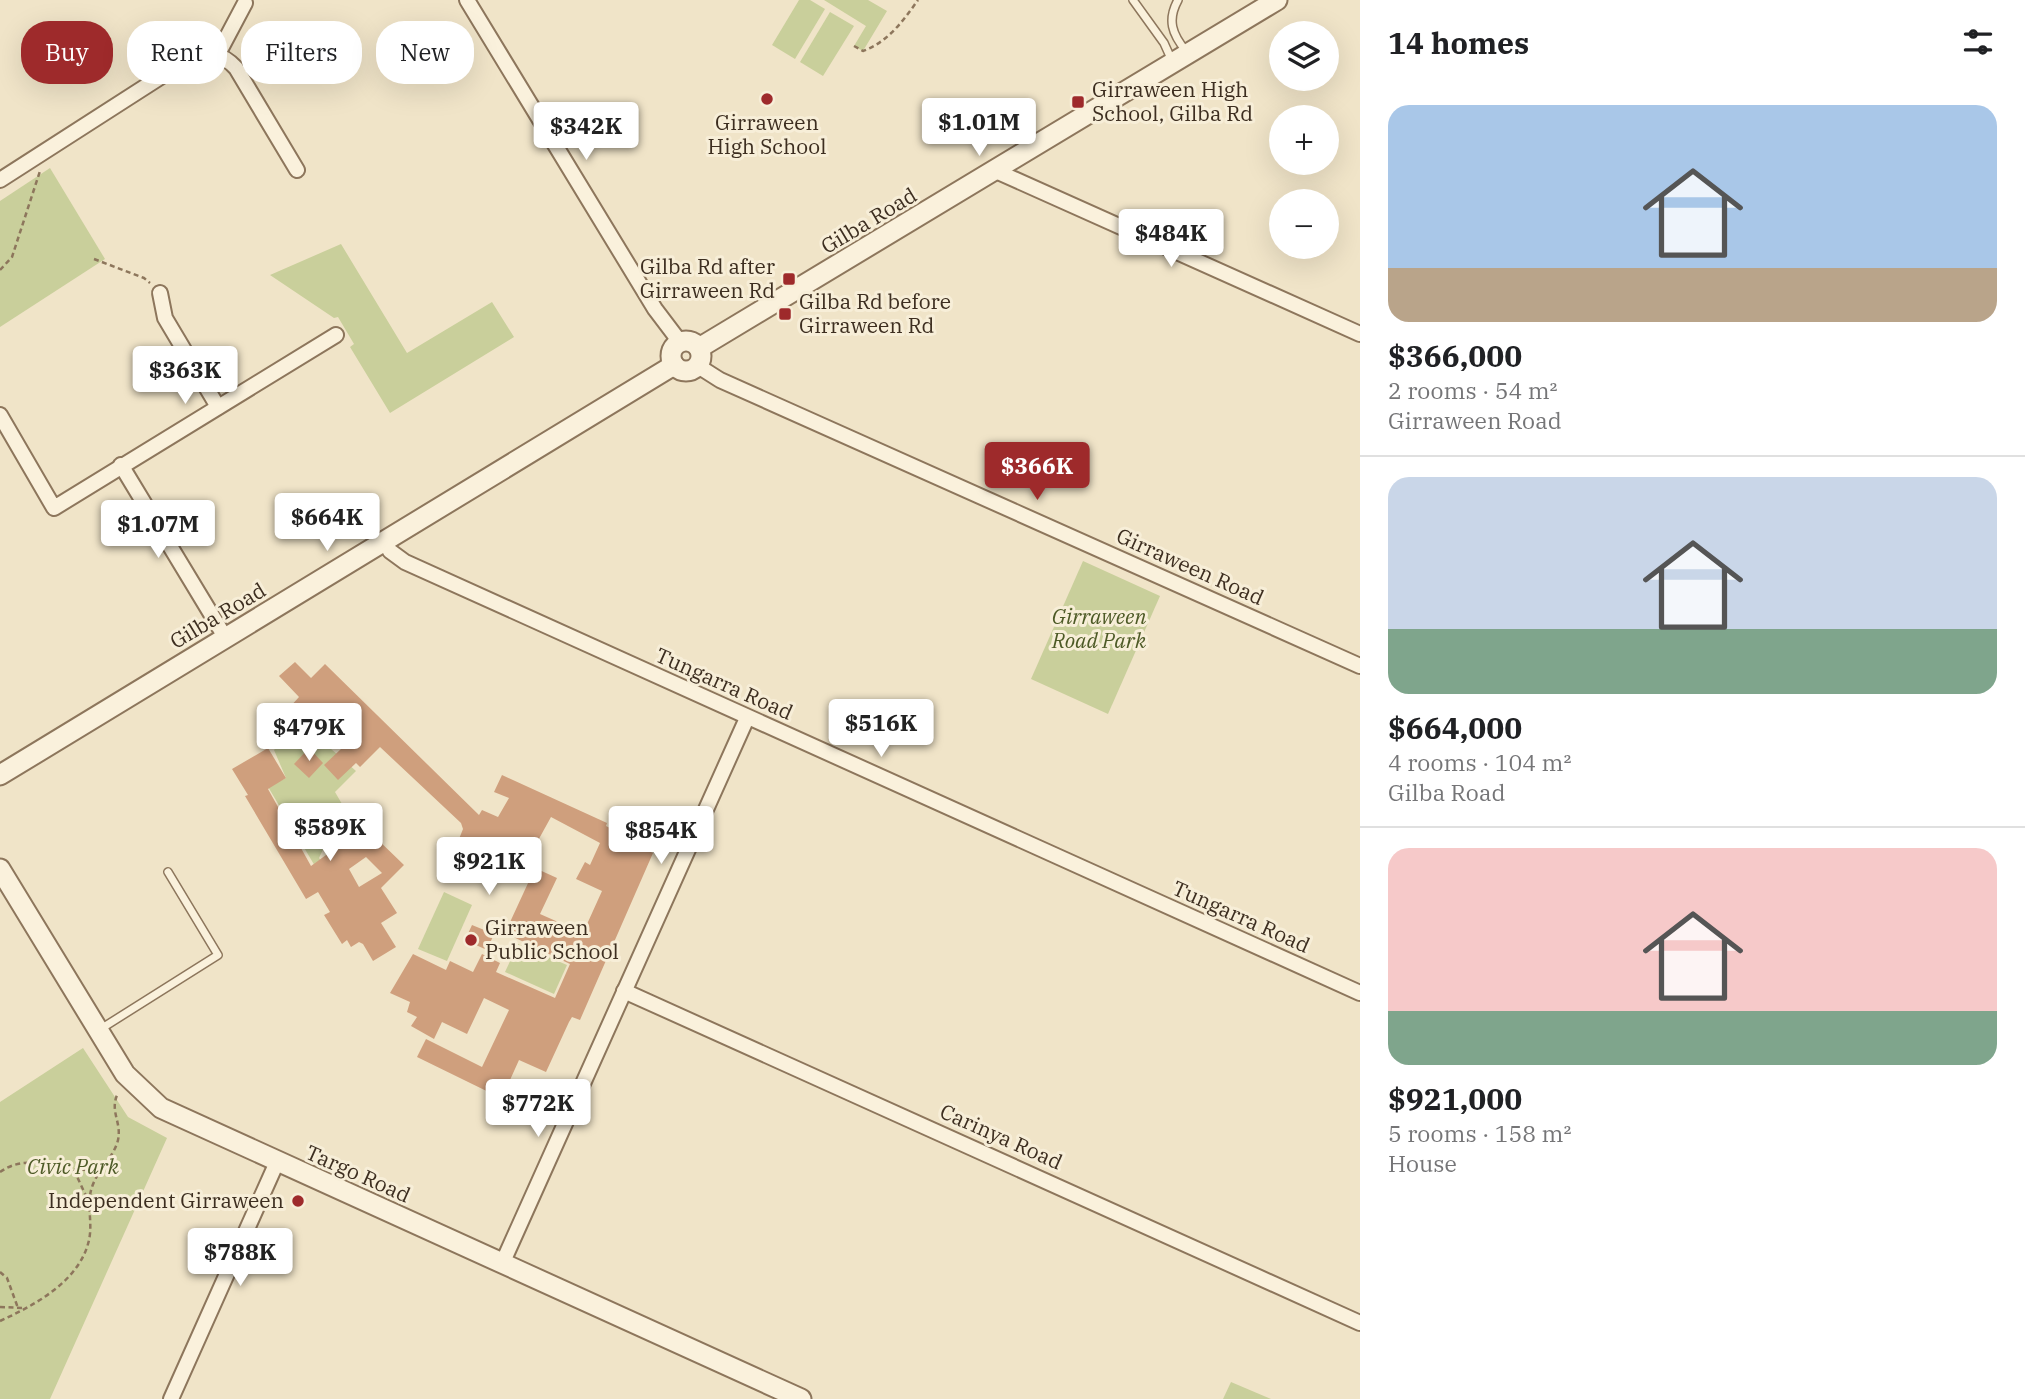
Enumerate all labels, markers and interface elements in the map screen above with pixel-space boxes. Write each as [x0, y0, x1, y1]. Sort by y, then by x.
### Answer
chip: Buy [21, 21, 113, 84]
chip: Rent [127, 21, 227, 84]
chip: Filters [241, 21, 362, 84]
chip: New [376, 21, 474, 84]
map controls [1269, 21, 1339, 259]
button: layers [1269, 21, 1339, 91]
text: 14 homes [1388, 23, 1529, 62]
icon: filters [1959, 23, 1997, 61]
place label: Girraween High School, Gilba Rd [1092, 75, 1253, 127]
marker: Girraween High School [759, 91, 775, 107]
marker: Girraween High School, Gilba Rd [1070, 94, 1086, 110]
pin: $1.01M [922, 99, 1036, 158]
pin: $342K [537, 102, 635, 162]
button: + [1269, 105, 1339, 175]
text: $1.01M [938, 106, 1020, 136]
place label: Girraween High School [707, 108, 827, 160]
text: $342K [550, 110, 622, 140]
icon: home [1630, 150, 1756, 276]
street label: Gilba Road [815, 180, 922, 260]
button: − [1269, 189, 1339, 259]
pin: $484K [1122, 210, 1220, 269]
text: $484K [1135, 217, 1207, 247]
place label: Gilba Rd after Girraween Rd [640, 252, 776, 304]
marker: Gilba Rd after Girraween Rd [781, 271, 797, 287]
place label: Gilba Rd before Girraween Rd [799, 287, 951, 339]
marker: Gilba Rd before Girraween Rd [777, 306, 793, 322]
text: $366,000 [1388, 336, 1522, 375]
pin: $363K [136, 346, 234, 406]
text: $363K [149, 354, 221, 384]
text: 2 rooms · 54 m² [1388, 375, 1558, 405]
text: Girraween Road [1388, 405, 1562, 435]
pin: $366K [988, 442, 1086, 502]
text: $366K [1001, 450, 1073, 480]
pin: $664K [278, 494, 376, 553]
pin: $1.07M [101, 500, 215, 560]
text: $664K [291, 501, 363, 531]
text: $1.07M [117, 508, 199, 538]
street label: Girraween Road [1112, 521, 1269, 611]
icon: home [1630, 522, 1756, 648]
street label: Gilba Road [164, 575, 271, 655]
park label: Girraween Road Park [1051, 602, 1147, 654]
street label: Tungarra Road [651, 640, 798, 726]
pin: $516K [832, 700, 930, 759]
pin: $479K [260, 704, 358, 763]
text: $516K [845, 707, 917, 737]
text: $664,000 [1388, 708, 1522, 747]
text: $479K [273, 711, 345, 741]
text: 4 rooms · 104 m² [1388, 747, 1571, 777]
text: Gilba Road [1388, 777, 1505, 807]
pin: $589K [281, 804, 379, 863]
pin: $854K [612, 806, 710, 866]
text: $589K [294, 811, 366, 841]
text: $854K [625, 814, 697, 844]
pin: $921K [440, 838, 538, 897]
text: $921K [453, 845, 525, 875]
street label: Tungarra Road [1168, 873, 1315, 959]
icon: home [1630, 893, 1756, 1019]
place label: Girraween Public School [485, 913, 619, 965]
marker: Girraween Public School [463, 932, 479, 948]
text: $921,000 [1388, 1079, 1522, 1118]
pin: $772K [489, 1080, 587, 1139]
text: $772K [502, 1087, 574, 1117]
street label: Carinya Road [936, 1097, 1067, 1176]
text: 5 rooms · 158 m² [1388, 1118, 1571, 1148]
street label: Targo Road [302, 1138, 415, 1209]
text: House [1388, 1148, 1457, 1178]
park label: Civic Park [27, 1152, 120, 1180]
place label: Independent Girraween [48, 1186, 284, 1214]
marker: Independent Girraween [290, 1193, 306, 1209]
pin: $788K [191, 1228, 289, 1288]
text: $788K [204, 1236, 276, 1266]

